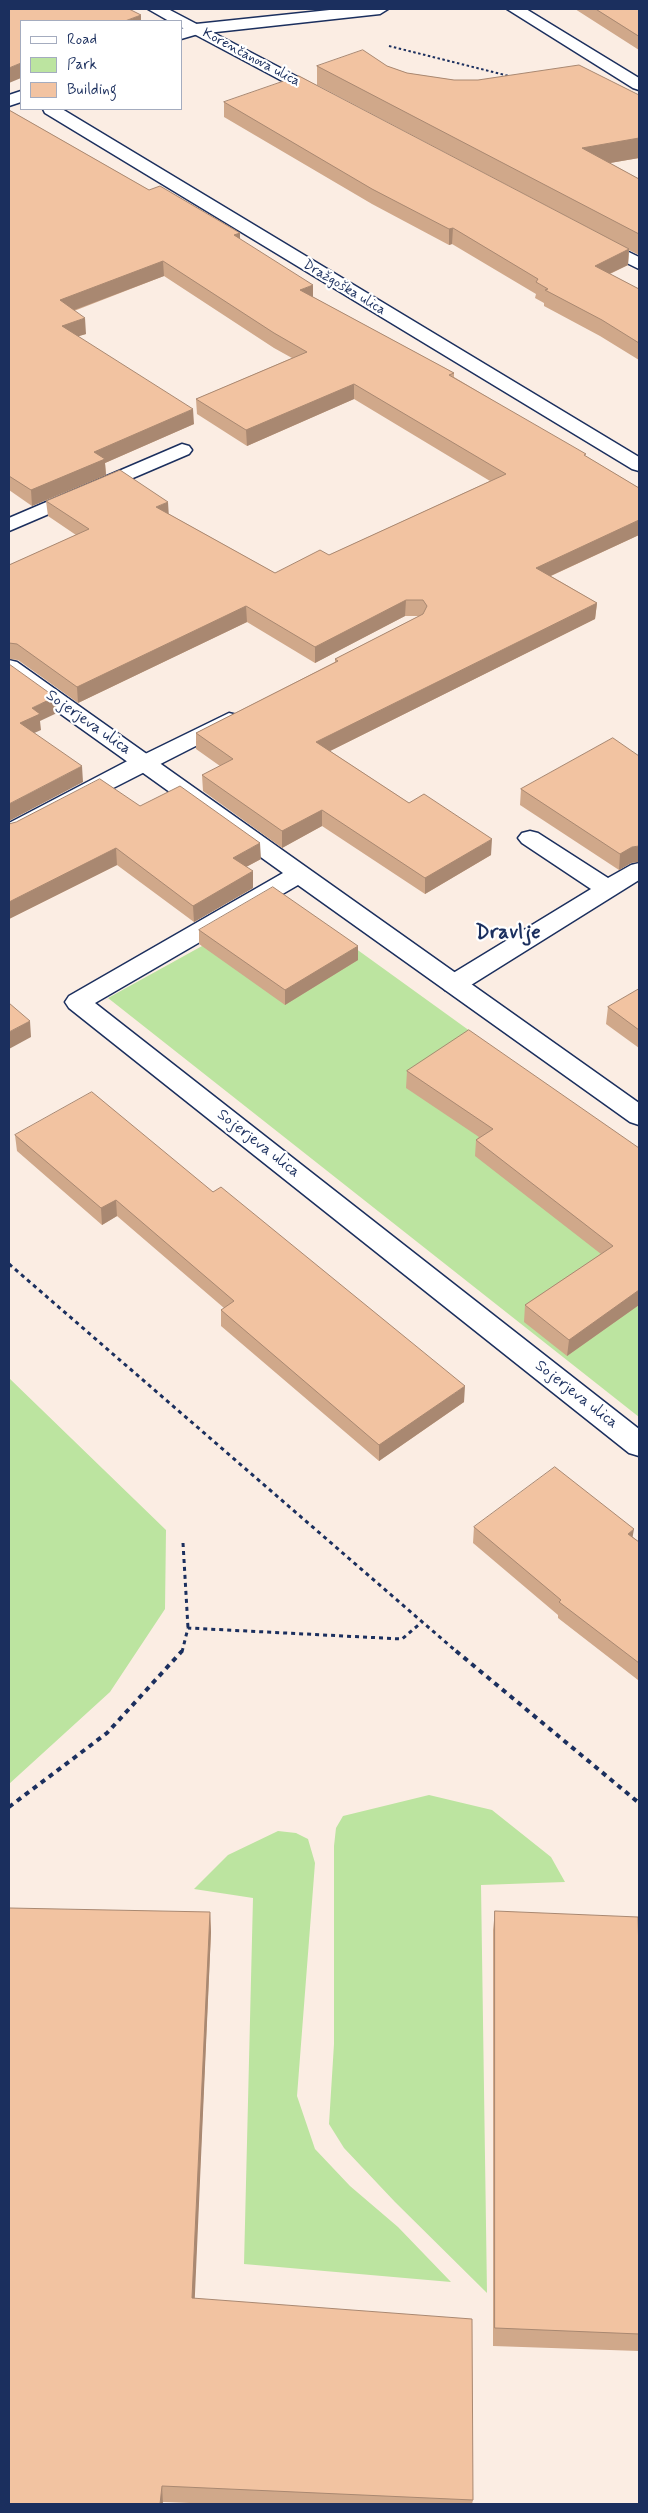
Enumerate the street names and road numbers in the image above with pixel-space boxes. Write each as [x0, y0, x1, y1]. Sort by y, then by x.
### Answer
street label: Korenčanova ulica [199, 25, 303, 91]
street label: Dražgoška ulica [300, 257, 388, 319]
street label: Sojerjeva ulica [42, 686, 134, 760]
street label: Sojerjeva ulica [213, 1106, 303, 1182]
street label: Sojerjeva ulica [531, 1357, 621, 1433]

